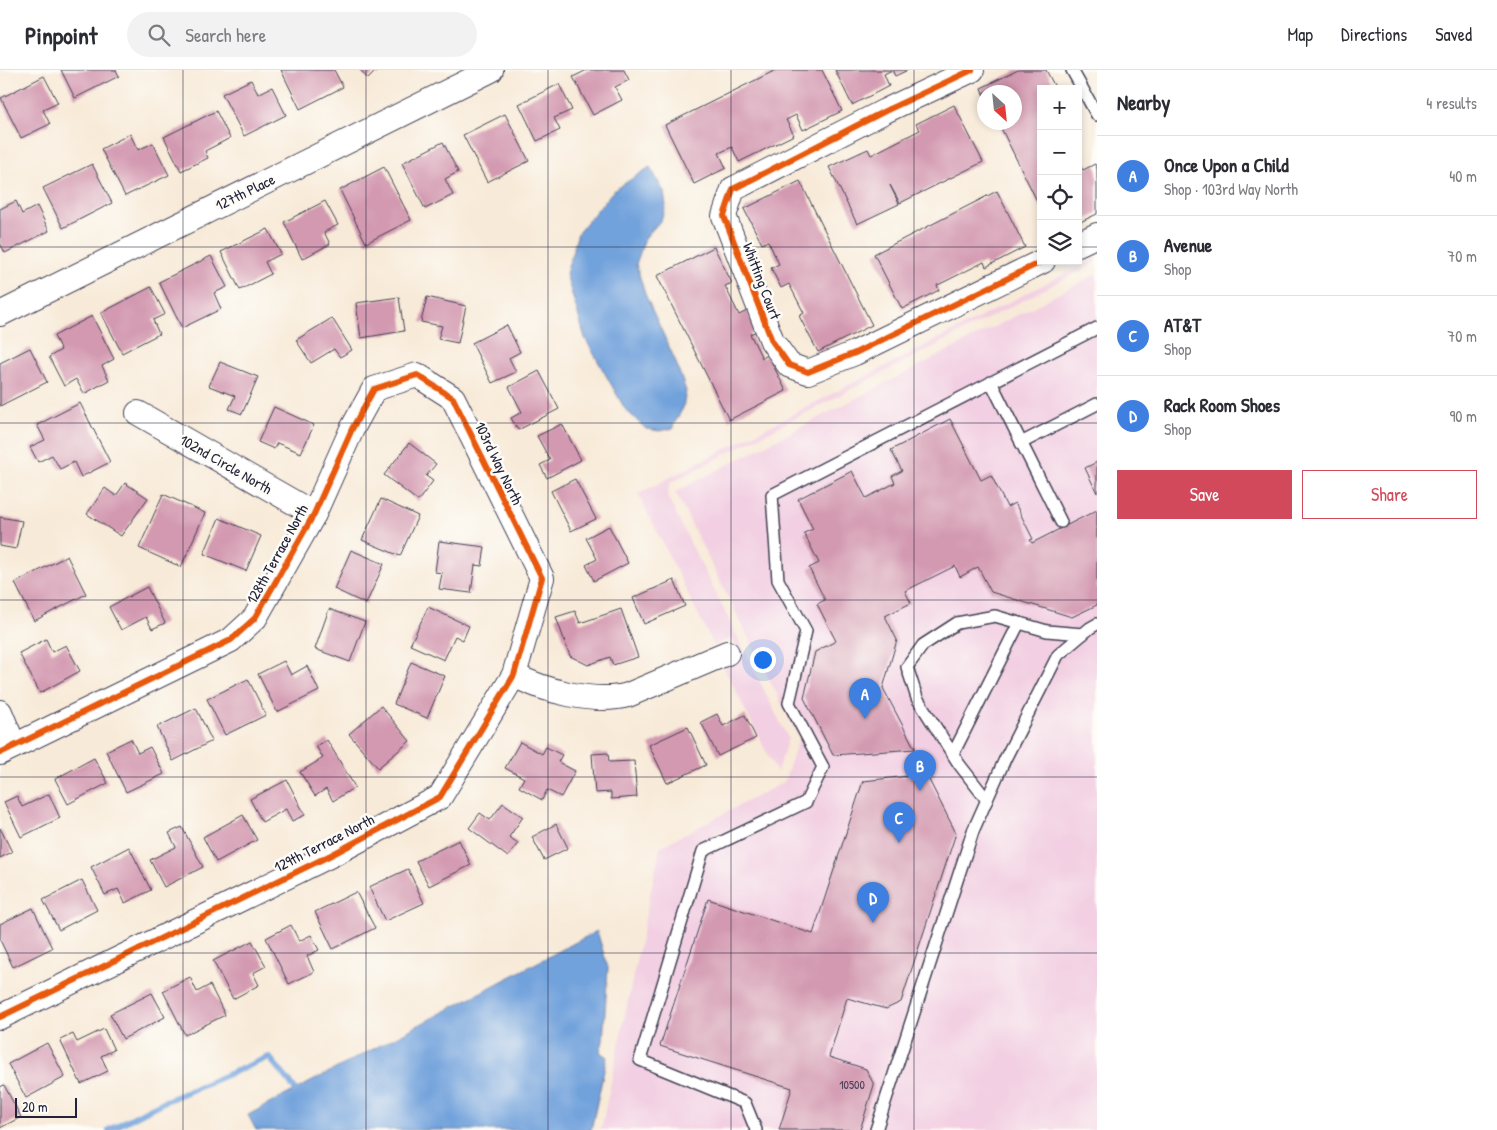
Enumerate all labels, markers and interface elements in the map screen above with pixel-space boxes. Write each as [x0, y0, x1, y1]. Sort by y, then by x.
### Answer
search box [127, 12, 477, 57]
text: Pinpoint [25, 19, 97, 51]
icon: search [145, 21, 173, 49]
text: Search here [185, 22, 266, 48]
text: Map [1288, 22, 1313, 47]
text: Directions [1341, 22, 1407, 47]
text: Saved [1435, 22, 1472, 47]
north arrow [977, 85, 1022, 130]
map controls [1037, 85, 1082, 265]
button: + [1037, 85, 1082, 130]
text: Nearby [1117, 88, 1170, 117]
text: 4 results [1426, 92, 1477, 114]
button: − [1037, 130, 1082, 175]
text: Once Upon a Child [1164, 152, 1289, 178]
text: A [1129, 165, 1137, 187]
text: 40 m [1449, 165, 1477, 187]
street label: 127th Place [212, 169, 278, 215]
button: locate [1037, 175, 1082, 220]
text: Shop · 103rd Way North [1164, 178, 1298, 200]
button: layers [1037, 220, 1082, 265]
text: Avenue [1164, 232, 1212, 258]
street label: Whitting Court [738, 240, 787, 323]
text: B [1129, 245, 1137, 267]
text: 70 m [1447, 245, 1477, 267]
text: Shop [1164, 258, 1191, 280]
text: AT&T [1164, 312, 1201, 338]
text: C [1129, 325, 1137, 347]
text: 70 m [1447, 325, 1477, 347]
text: Shop [1164, 338, 1191, 360]
text: Rack Room Shoes [1164, 392, 1280, 418]
text: D [1129, 405, 1137, 427]
text: 90 m [1449, 405, 1477, 427]
street label: 103rd Way North [470, 418, 528, 508]
text: Shop [1164, 418, 1191, 440]
street label: 102nd Circle North [176, 429, 276, 499]
button: Save [1117, 470, 1292, 519]
button: Share [1302, 470, 1477, 519]
street label: 128th Terrace North [241, 500, 313, 608]
your location [750, 647, 776, 673]
pin: A [849, 678, 881, 719]
pin: B [904, 750, 936, 791]
pin: C [883, 802, 915, 843]
street label: 129th Terrace North [270, 809, 378, 877]
pin: D [857, 882, 889, 923]
house number: 10500 [839, 1076, 865, 1093]
scale bar [15, 1095, 78, 1118]
text: 20 m [22, 1097, 48, 1116]

